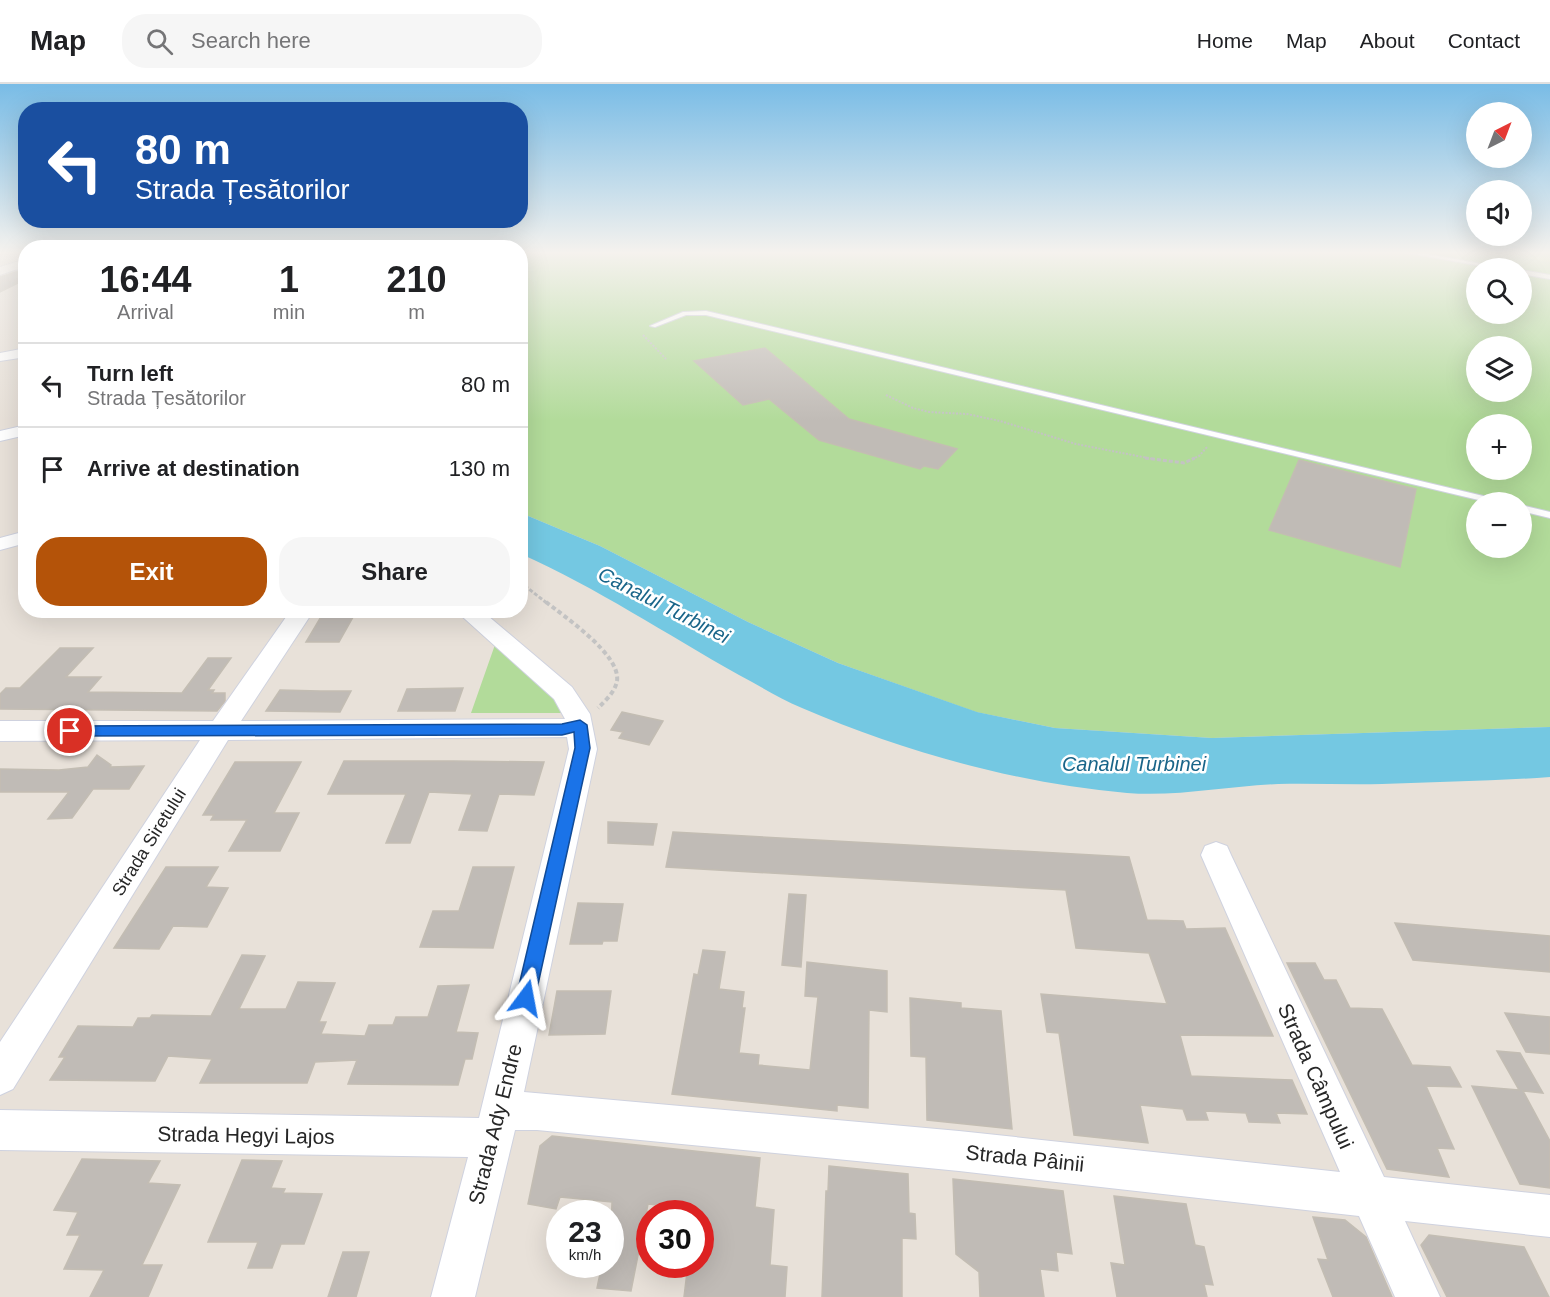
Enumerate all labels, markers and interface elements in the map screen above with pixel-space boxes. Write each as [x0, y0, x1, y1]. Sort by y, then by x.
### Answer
search box [122, 14, 542, 68]
text: Map [30, 25, 86, 56]
icon: search [143, 25, 176, 58]
text: Search here [191, 28, 311, 53]
text: Home [1197, 29, 1253, 52]
text: Map [1286, 29, 1327, 52]
text: About [1360, 29, 1415, 52]
text: Contact [1448, 29, 1520, 52]
north arrow [1466, 102, 1532, 168]
map controls [1466, 102, 1532, 558]
icon: left [36, 126, 114, 204]
text: 80 m [135, 126, 231, 173]
text: Strada Țesătorilor [135, 175, 350, 205]
button: sound [1466, 180, 1532, 246]
button: search [1466, 258, 1532, 324]
text: 16:44 [99, 259, 191, 300]
text: 1 [279, 259, 299, 300]
text: 210 [386, 259, 447, 300]
text: Arrival [117, 301, 174, 323]
text: min [273, 301, 305, 323]
text: m [408, 301, 425, 323]
button: layers [1466, 336, 1532, 402]
text: Turn left [87, 361, 173, 386]
icon: left [36, 369, 69, 402]
text: 80 m [461, 372, 510, 397]
text: Strada Țesătorilor [87, 387, 246, 409]
button: + [1466, 414, 1532, 480]
icon: arrive [36, 453, 69, 486]
text: Arrive at destination [87, 456, 300, 481]
text: 130 m [449, 456, 510, 481]
button: − [1466, 492, 1532, 558]
button: Exit [36, 537, 267, 606]
button: Share [279, 537, 510, 606]
water label: Canalul Turbinei [595, 562, 734, 648]
pin [44, 705, 95, 756]
icon: arrive [53, 714, 86, 747]
water label: Canalul Turbinei [1062, 753, 1207, 775]
street label: Strada Siretului [108, 785, 190, 899]
position arrow [494, 966, 558, 1030]
street label: Strada Câmpului [1274, 1000, 1358, 1152]
street label: Strada Ady Endre [464, 1041, 526, 1207]
street label: Strada Hegyi Lajos [157, 1122, 335, 1148]
street label: Strada Pâinii [965, 1140, 1085, 1176]
speed limit sign: 30 [636, 1200, 714, 1278]
text: 23 [568, 1215, 602, 1248]
text: km/h [569, 1246, 601, 1263]

